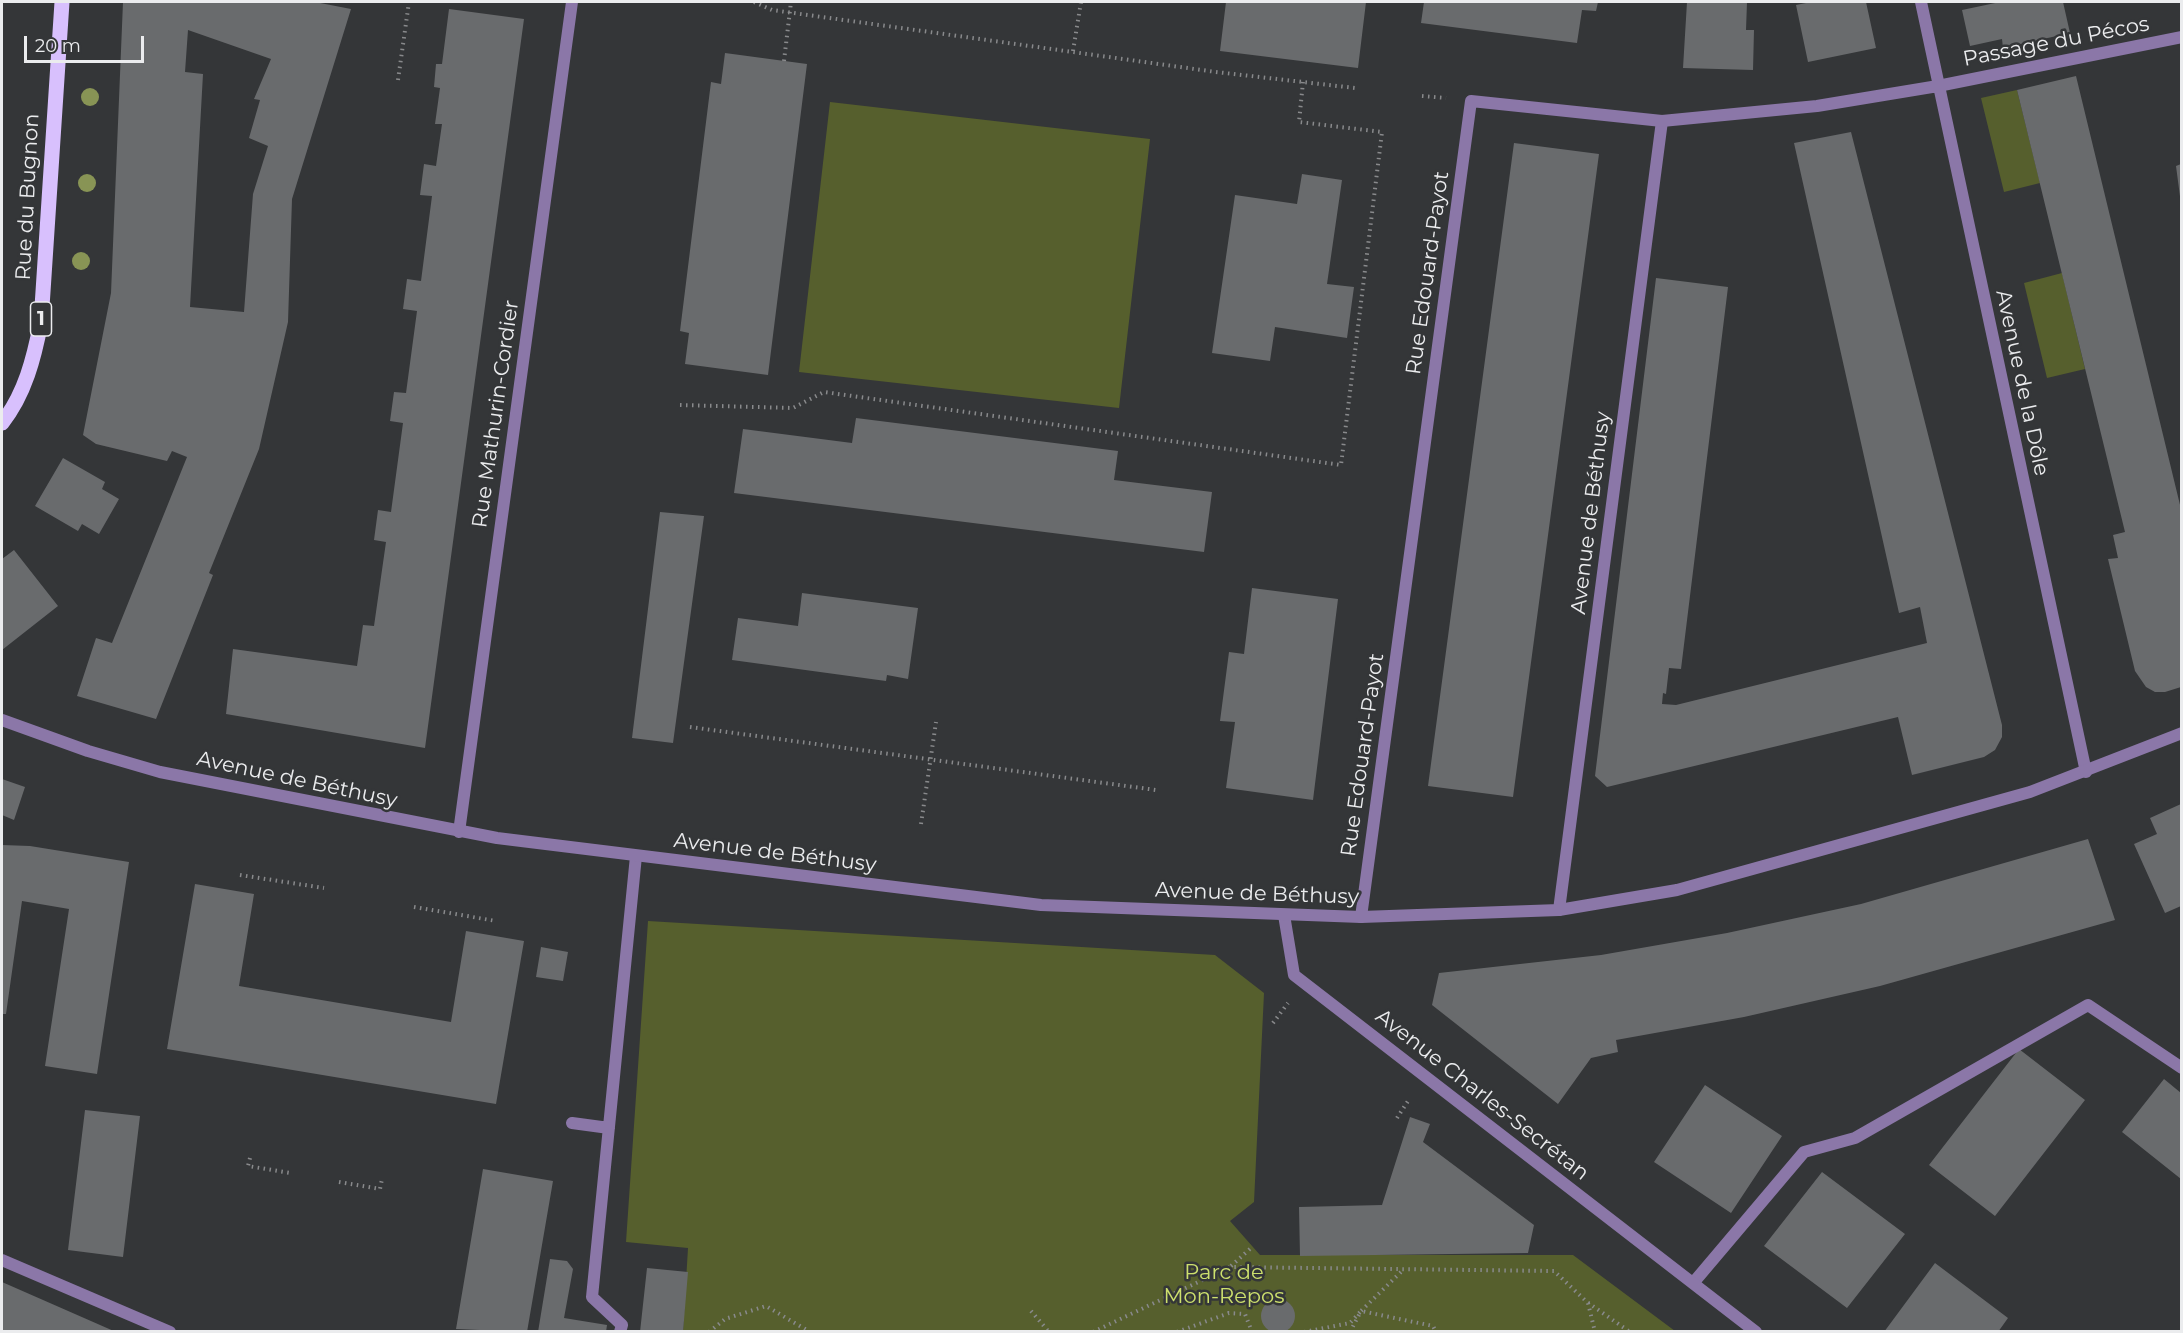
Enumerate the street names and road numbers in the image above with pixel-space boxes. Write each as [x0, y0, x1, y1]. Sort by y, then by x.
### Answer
street label: Passage du Pécos [1961, 12, 2151, 72]
street label: Rue du Bugnon [11, 113, 45, 281]
street label: Rue Edouard-Payot [1401, 170, 1455, 376]
street label: Avenue de la Dôle [1990, 288, 2054, 478]
street label: Rue Mathurin-Cordier [468, 298, 524, 530]
road number: 1 [30, 302, 51, 336]
street label: Avenue de Béthusy [1566, 410, 1616, 616]
street label: Rue Edouard-Payot [1336, 652, 1390, 858]
street label: Avenue de Béthusy [195, 746, 399, 814]
street label: Avenue de Béthusy [672, 828, 878, 878]
street label: Avenue de Béthusy [1155, 878, 1359, 910]
street label: Avenue Charles-Secrétan [1370, 1004, 1594, 1186]

